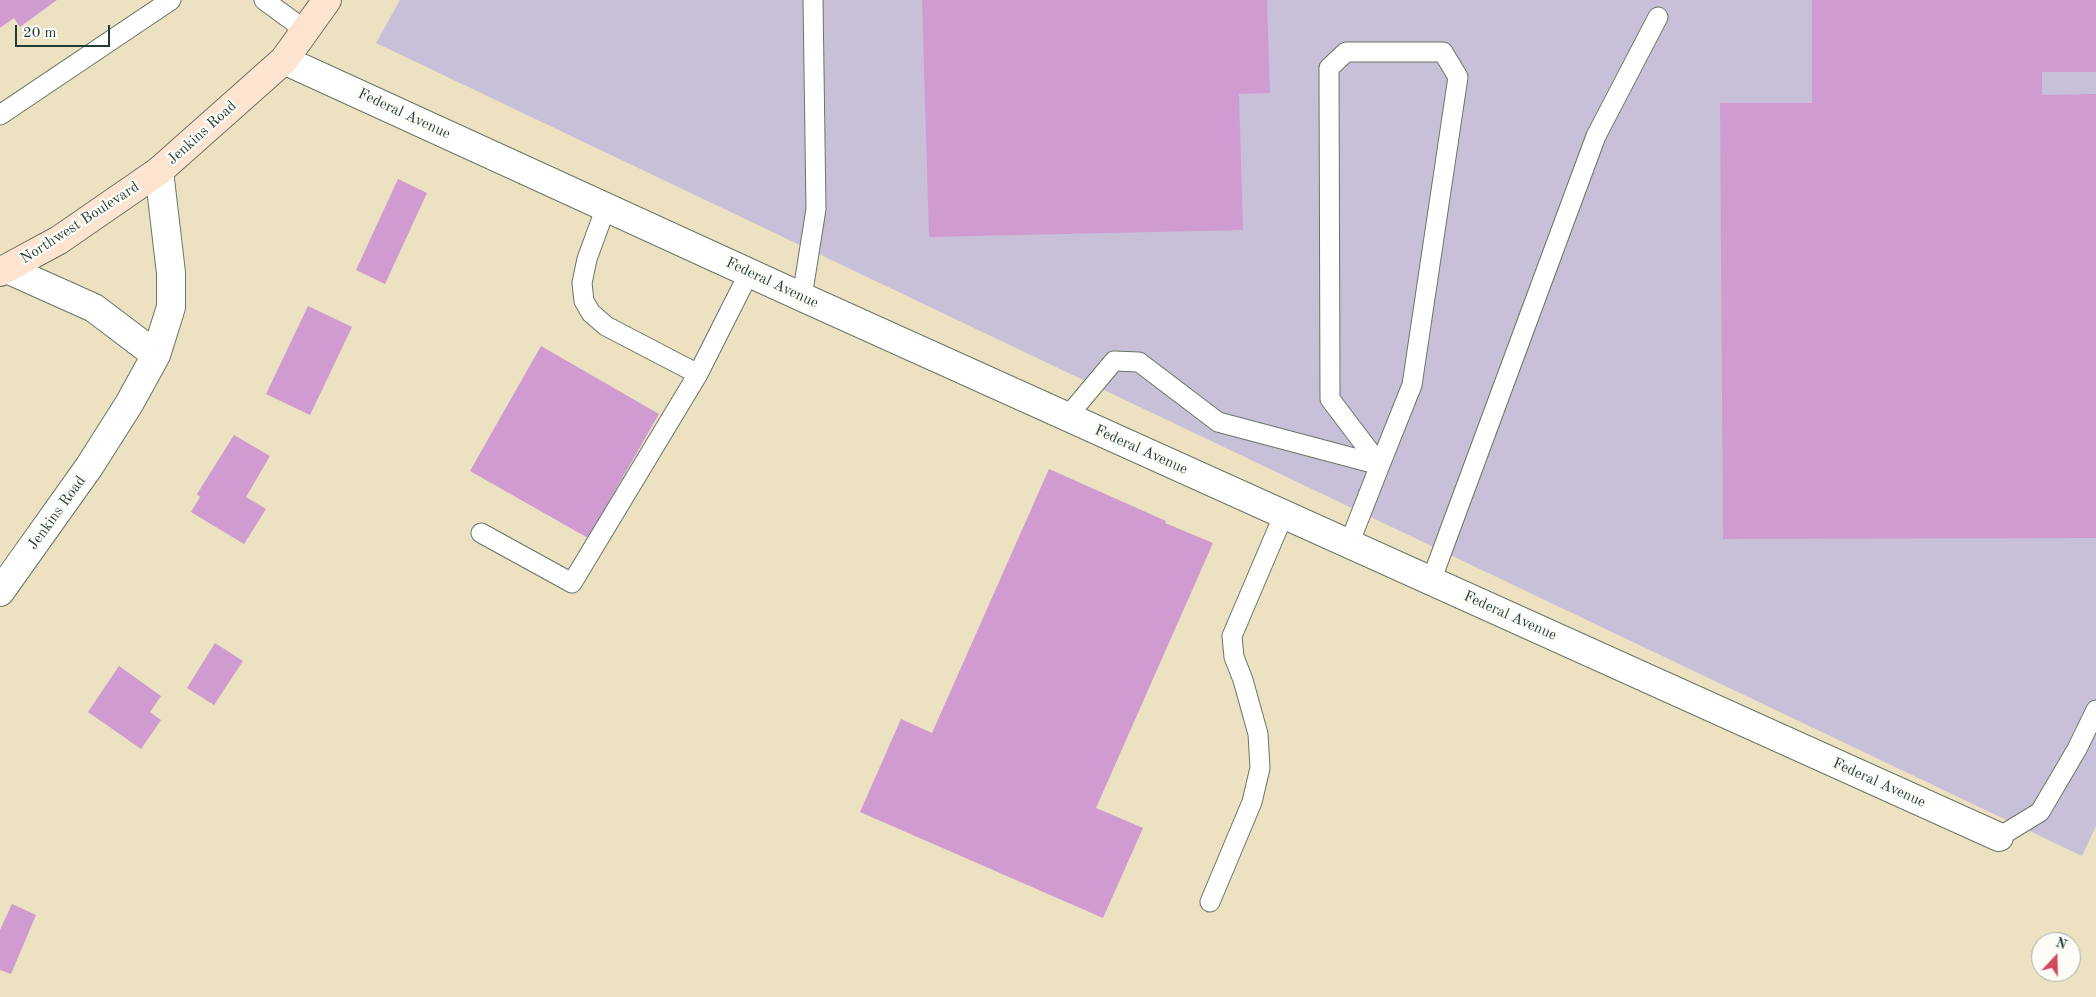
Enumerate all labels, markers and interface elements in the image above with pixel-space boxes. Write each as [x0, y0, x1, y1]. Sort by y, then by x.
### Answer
scale bar [18, 15, 112, 47]
text: 20 m [23, 26, 57, 41]
street label: Federal Avenue [355, 85, 453, 143]
street label: Jenkins Road [164, 97, 240, 169]
street label: Northwest Boulevard [17, 178, 143, 268]
street label: Federal Avenue [723, 254, 821, 312]
street label: Federal Avenue [1092, 421, 1190, 479]
street label: Jenkins Road [24, 472, 90, 554]
street label: Federal Avenue [1461, 587, 1559, 645]
street label: Federal Avenue [1830, 754, 1928, 812]
north arrow [2031, 932, 2081, 982]
text: N [2054, 935, 2069, 952]

